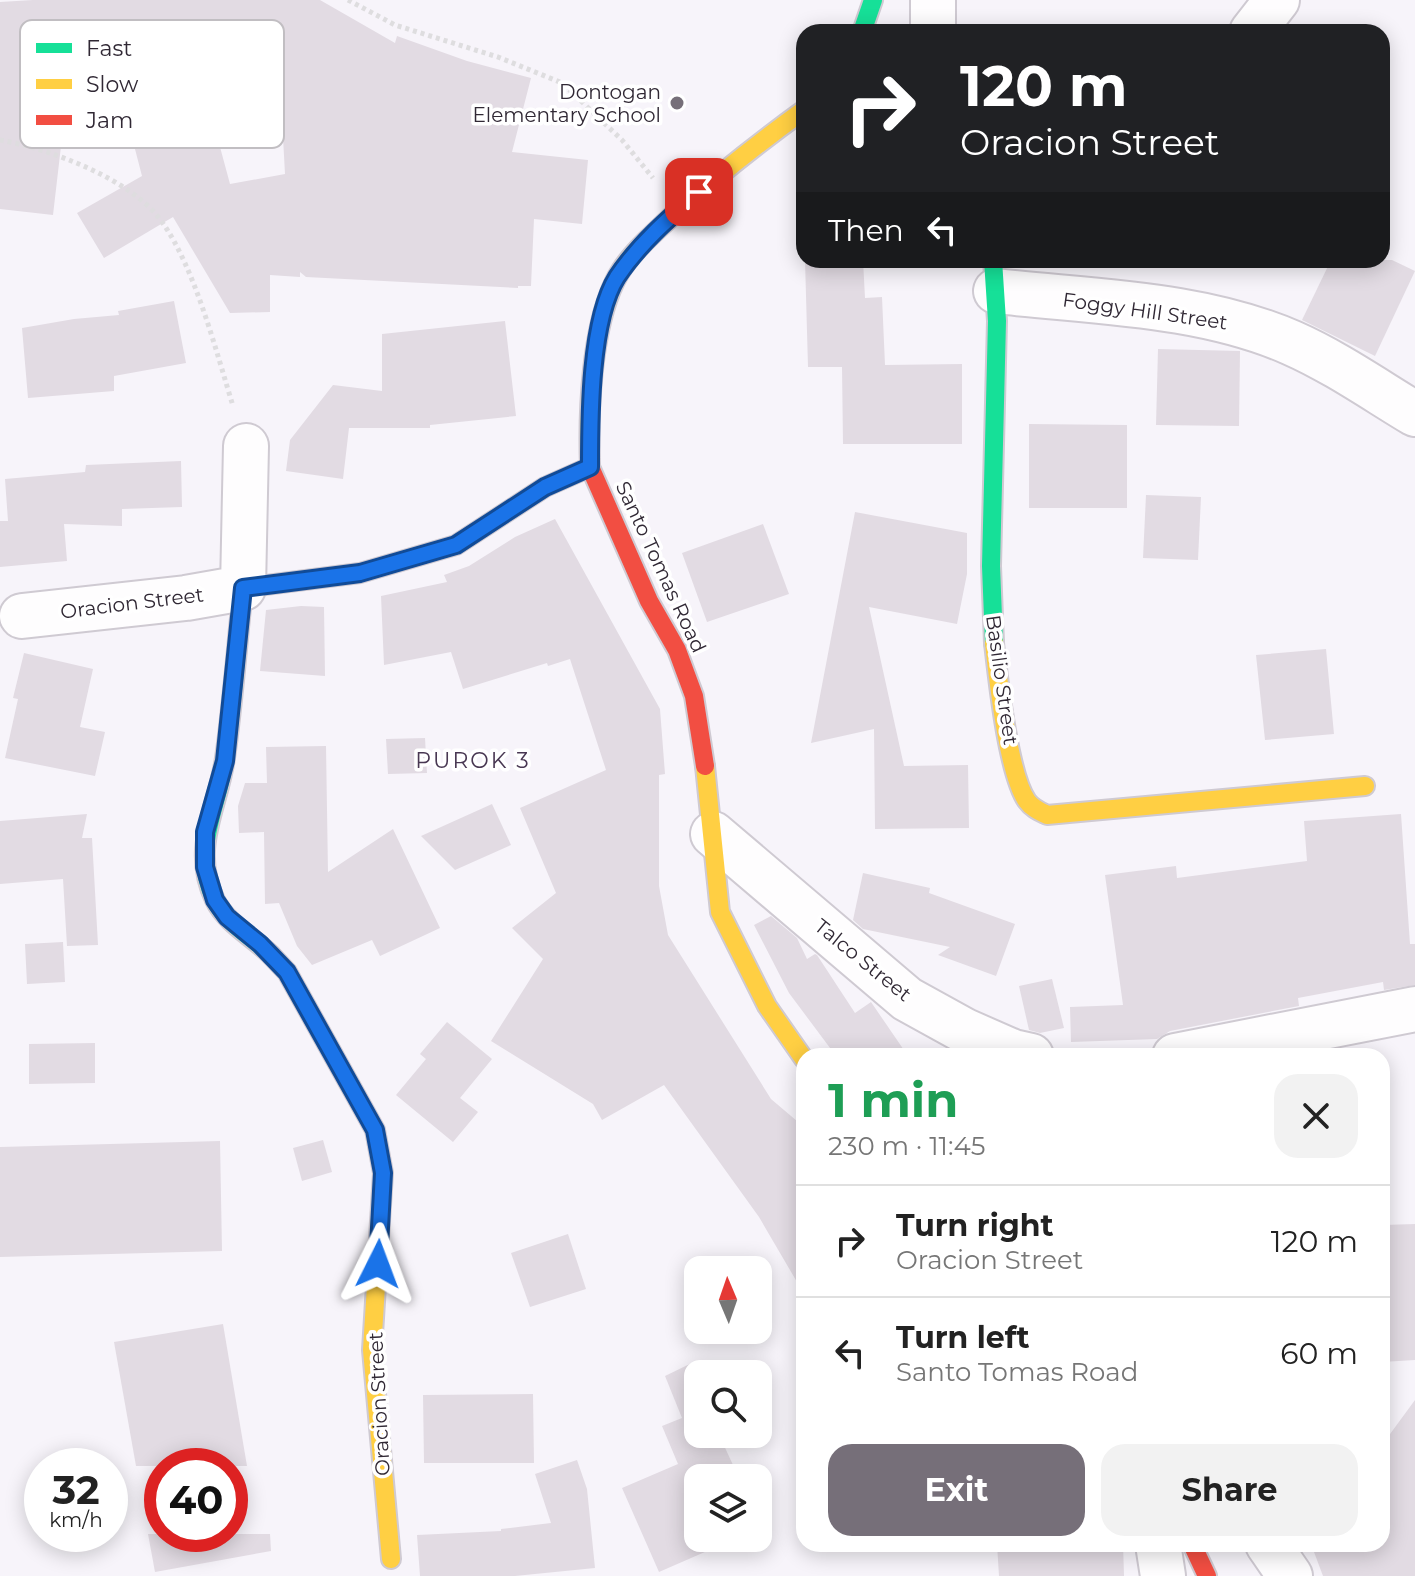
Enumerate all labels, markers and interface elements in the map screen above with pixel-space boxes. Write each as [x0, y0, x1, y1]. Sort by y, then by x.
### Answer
legend [20, 20, 284, 148]
text: Fast [86, 35, 132, 62]
text: 120 m [960, 52, 1128, 120]
icon: right [828, 56, 932, 160]
text: Slow [86, 71, 139, 98]
place label: Dontogan Elementary School [472, 80, 661, 127]
marker: Dontogan Elementary School [668, 94, 686, 112]
text: Jam [85, 107, 133, 134]
text: Oracion Street [960, 120, 1219, 164]
pin [665, 158, 733, 226]
icon: arrive [677, 170, 721, 214]
icon: left [920, 208, 964, 252]
text: Then [828, 212, 904, 249]
street label: Foggy Hill Street [1061, 288, 1229, 334]
street label: Santo Tomas Road [611, 477, 711, 657]
street label: Oracion Street [59, 582, 205, 624]
street label: Basilio Street [981, 613, 1023, 747]
district label: PUROK 3 [415, 747, 531, 774]
street label: Talco Street [810, 914, 916, 1006]
text: 1 min [828, 1071, 958, 1129]
button: close [1274, 1074, 1358, 1158]
text: 230 m · 11:45 [828, 1130, 985, 1162]
text: Turn right [896, 1207, 1053, 1244]
icon: right [828, 1219, 872, 1263]
position arrow [336, 1222, 420, 1306]
text: 120 m [1271, 1223, 1358, 1260]
text: Oracion Street [896, 1244, 1083, 1276]
north arrow [684, 1256, 772, 1344]
map controls [684, 1256, 772, 1552]
text: Turn left [896, 1319, 1029, 1356]
street label: Oracion Street [363, 1331, 395, 1477]
icon: left [828, 1331, 872, 1375]
text: 60 m [1280, 1335, 1358, 1372]
text: Santo Tomas Road [896, 1356, 1138, 1388]
button: search [684, 1360, 772, 1448]
button: Exit [828, 1444, 1085, 1536]
button: Share [1101, 1444, 1358, 1536]
speed limit sign: 40 [144, 1448, 248, 1552]
button: layers [684, 1464, 772, 1552]
text: 32 [52, 1465, 100, 1514]
text: km/h [49, 1508, 103, 1532]

